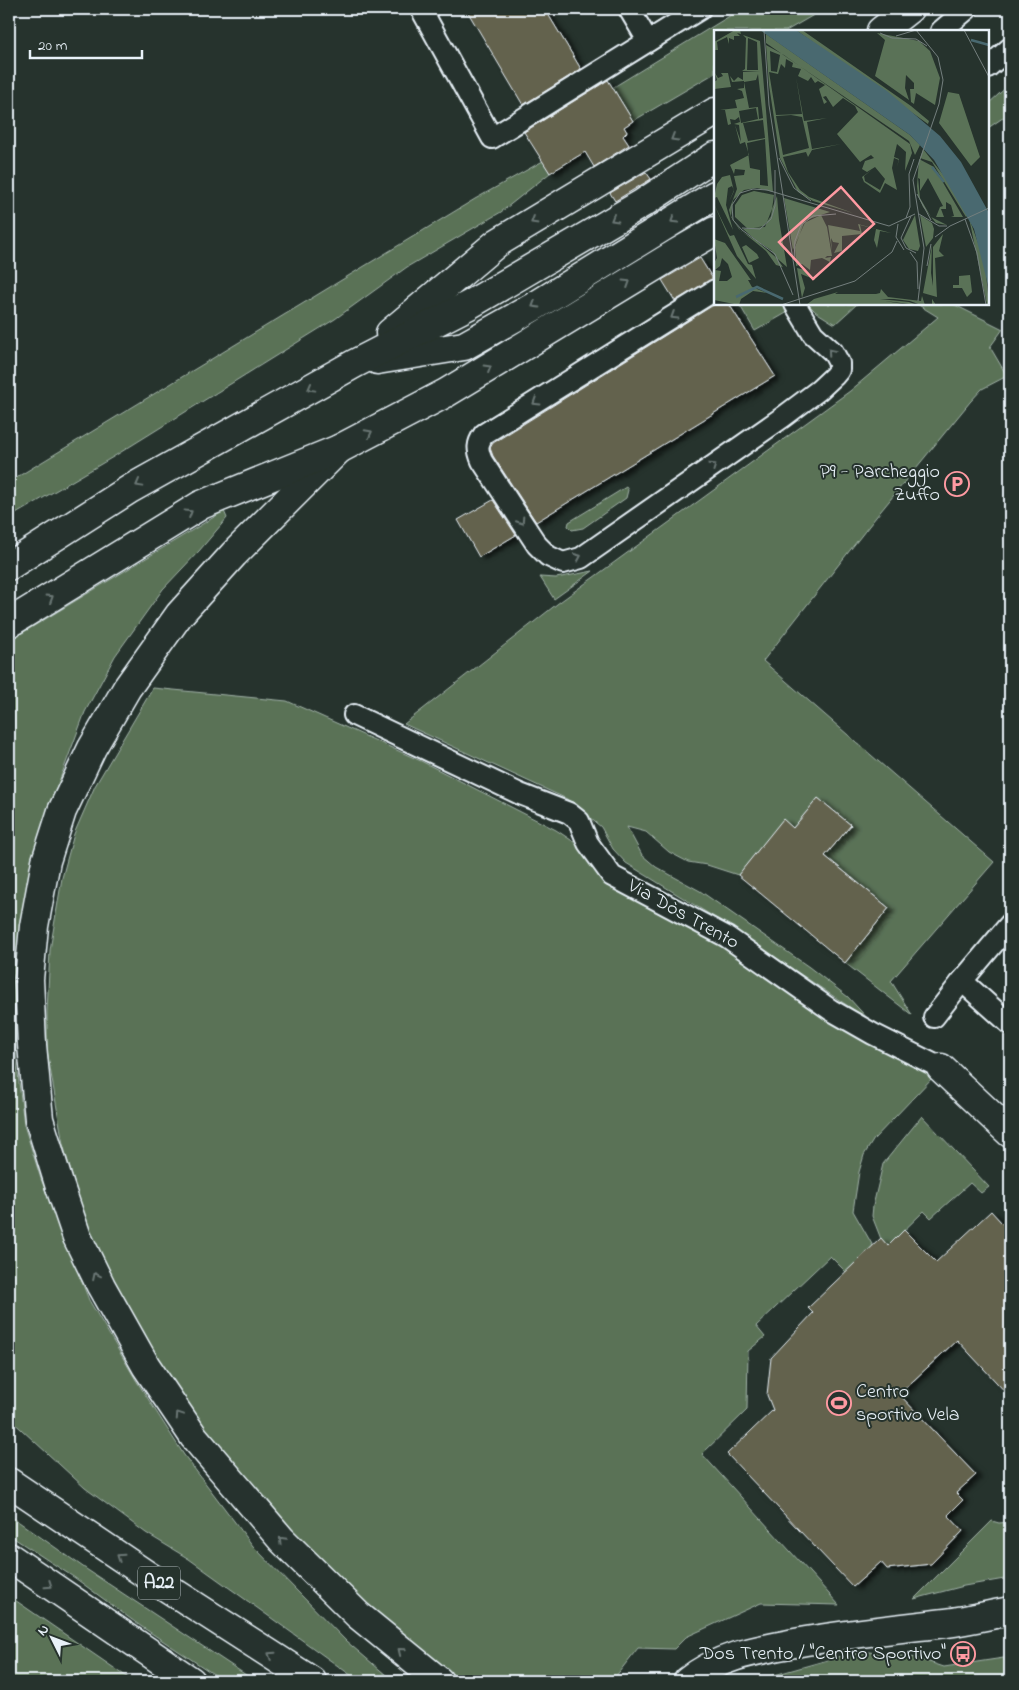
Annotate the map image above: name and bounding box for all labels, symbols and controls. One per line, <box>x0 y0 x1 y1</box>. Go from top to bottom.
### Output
scale bar <box>30 28 142 60</box>
inset map <box>714 30 989 305</box>
text: 20 m <box>38 35 68 57</box>
one-way arrow <box>670 131 679 141</box>
one-way arrow <box>611 213 620 223</box>
one-way arrow <box>670 214 679 224</box>
one-way arrow <box>531 215 540 225</box>
one-way arrow <box>621 280 630 289</box>
one-way arrow <box>532 299 541 309</box>
one-way arrow <box>670 309 679 319</box>
one-way arrow <box>827 348 836 357</box>
one-way arrow <box>482 364 491 374</box>
one-way arrow <box>307 381 316 391</box>
one-way arrow <box>532 395 541 405</box>
one-way arrow <box>364 429 373 439</box>
place label: P9 - Parcheggio Zuffo <box>819 458 940 510</box>
one-way arrow <box>707 463 716 472</box>
parking icon: P9 - Parcheggio Zuffo <box>944 471 970 497</box>
one-way arrow <box>135 478 144 488</box>
one-way arrow <box>183 509 192 519</box>
one-way arrow <box>515 516 524 525</box>
one-way arrow <box>573 554 582 564</box>
one-way arrow <box>45 594 54 604</box>
street label: Via Dòs Trento <box>621 872 744 958</box>
one-way arrow <box>92 1272 102 1281</box>
place label: Centro sportivo Vela <box>856 1378 960 1430</box>
sports icon: Centro sportivo Vela <box>826 1390 852 1416</box>
one-way arrow <box>176 1411 185 1421</box>
one-way arrow <box>279 1537 288 1546</box>
one-way arrow <box>116 1554 126 1563</box>
road number: A22 <box>138 1566 180 1600</box>
one-way arrow <box>43 1579 53 1588</box>
north arrow <box>28 1612 78 1662</box>
text: N <box>32 1620 54 1641</box>
place label: Dos Trento / "Centro Sportivo" <box>699 1640 946 1669</box>
bus stop icon: Dos Trento / "Centro Sportivo" <box>950 1641 976 1667</box>
one-way arrow <box>398 1648 407 1656</box>
one-way arrow <box>268 1652 277 1661</box>

